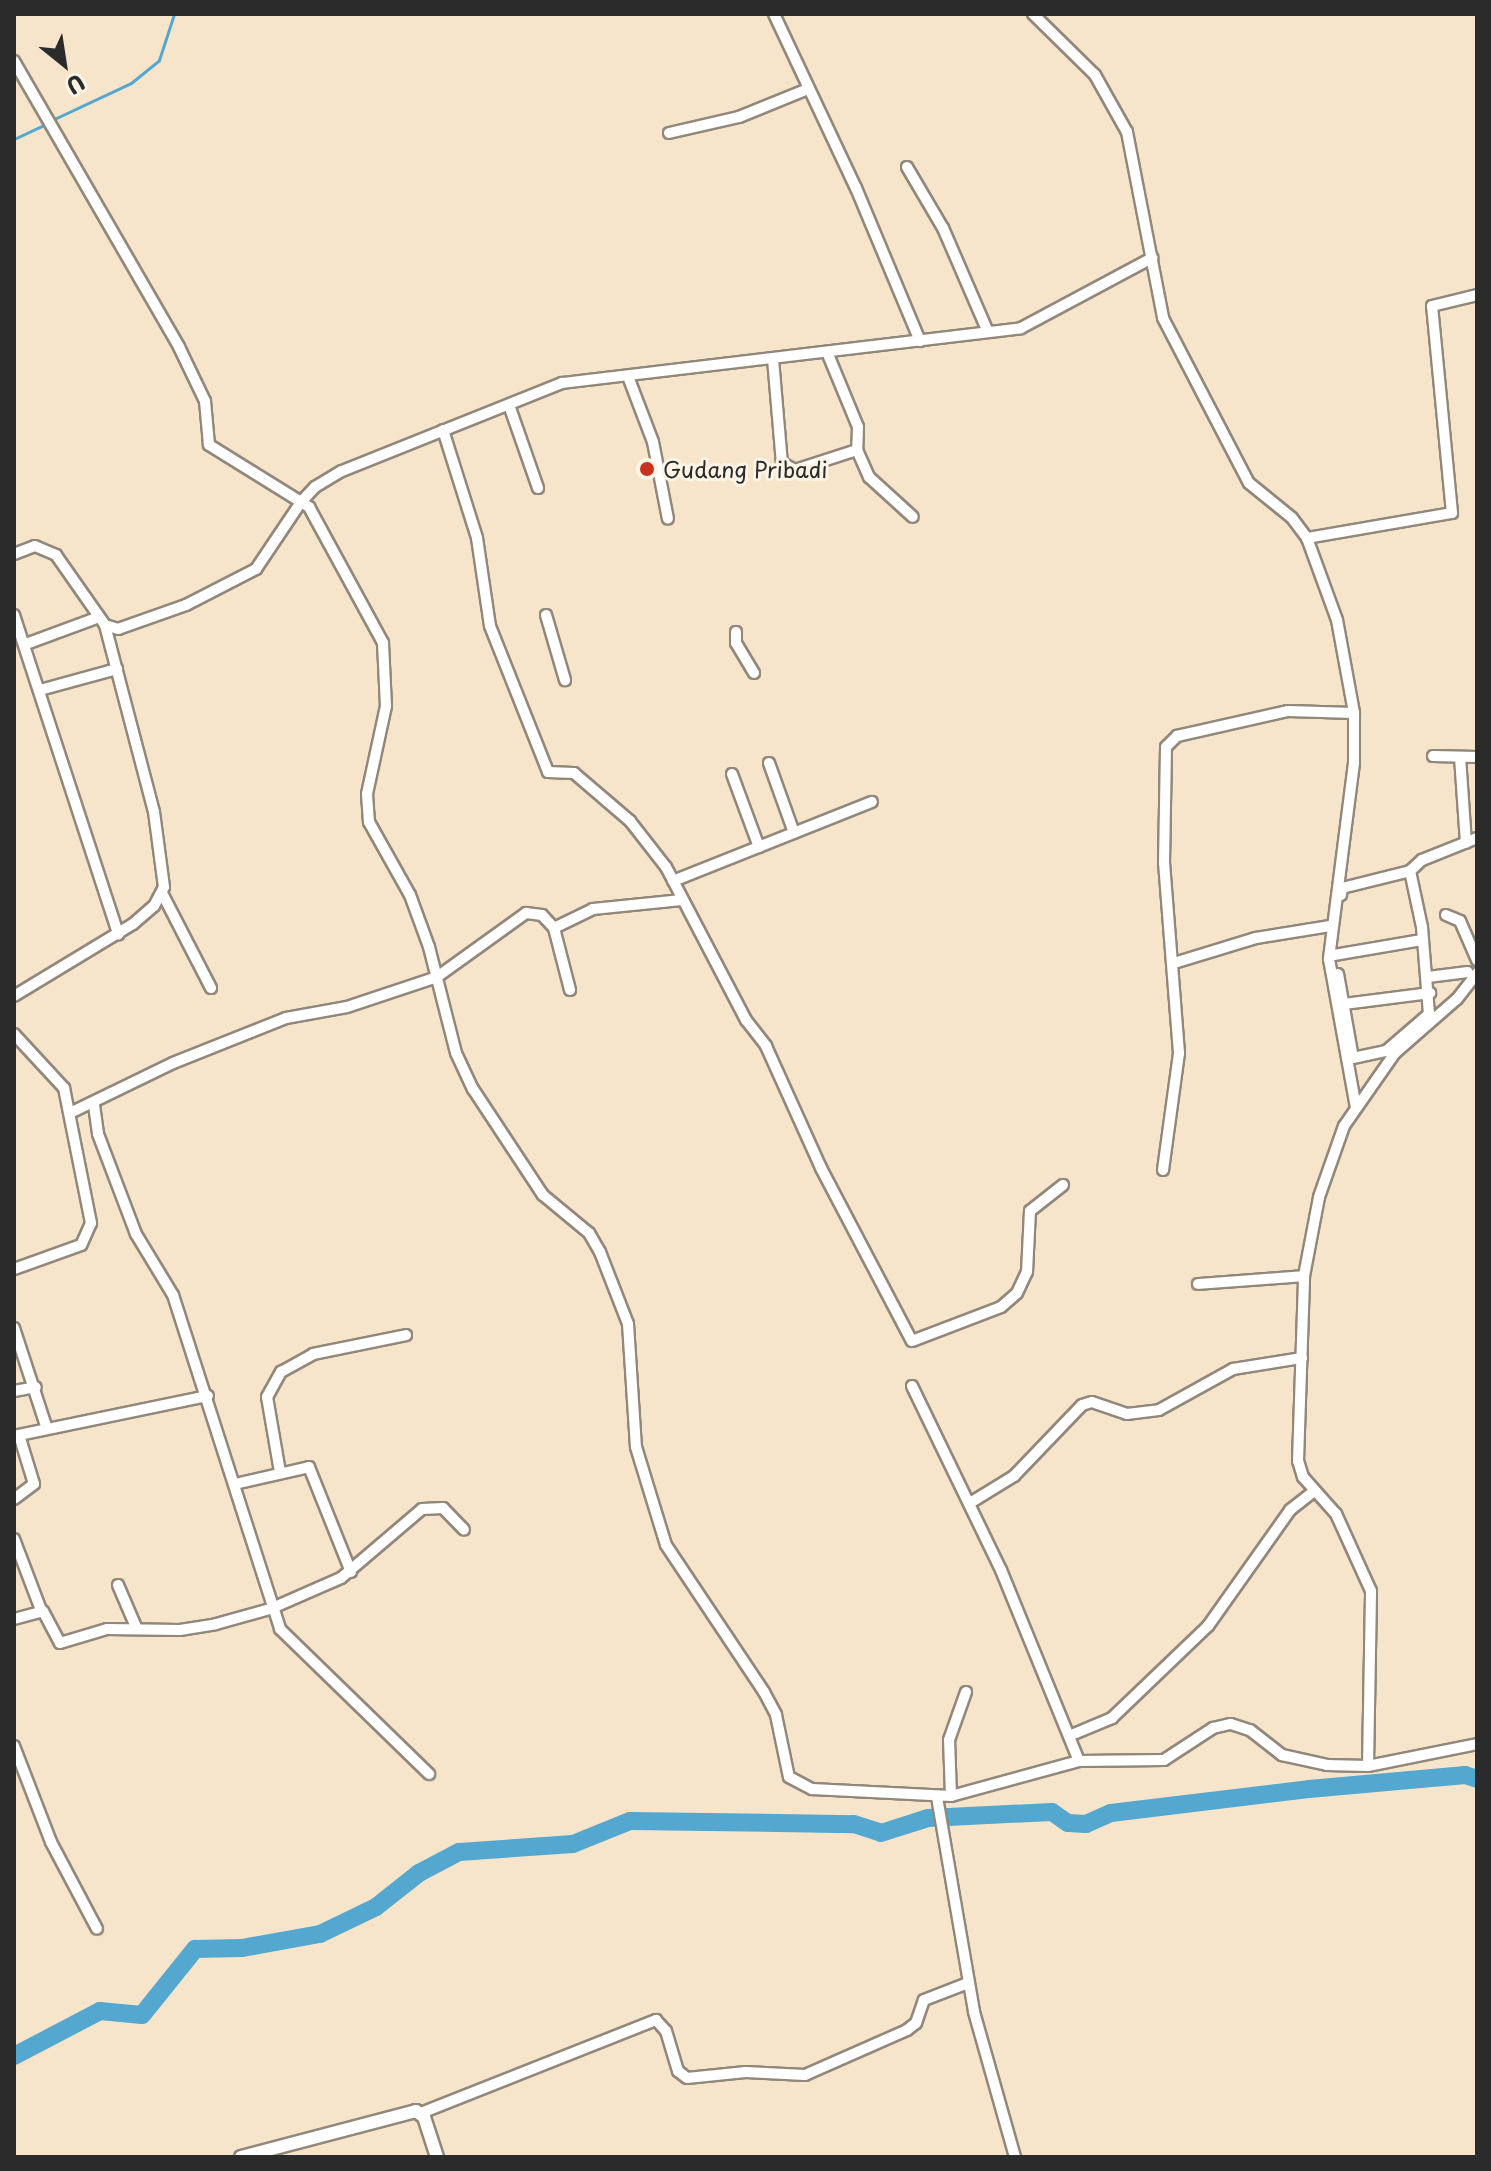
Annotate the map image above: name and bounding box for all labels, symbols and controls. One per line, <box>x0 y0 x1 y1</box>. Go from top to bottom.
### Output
north arrow <box>24 24 104 104</box>
text: U <box>61 67 92 104</box>
place label: Gudang Pribadi <box>663 456 828 482</box>
marker: Gudang Pribadi <box>638 460 656 478</box>

